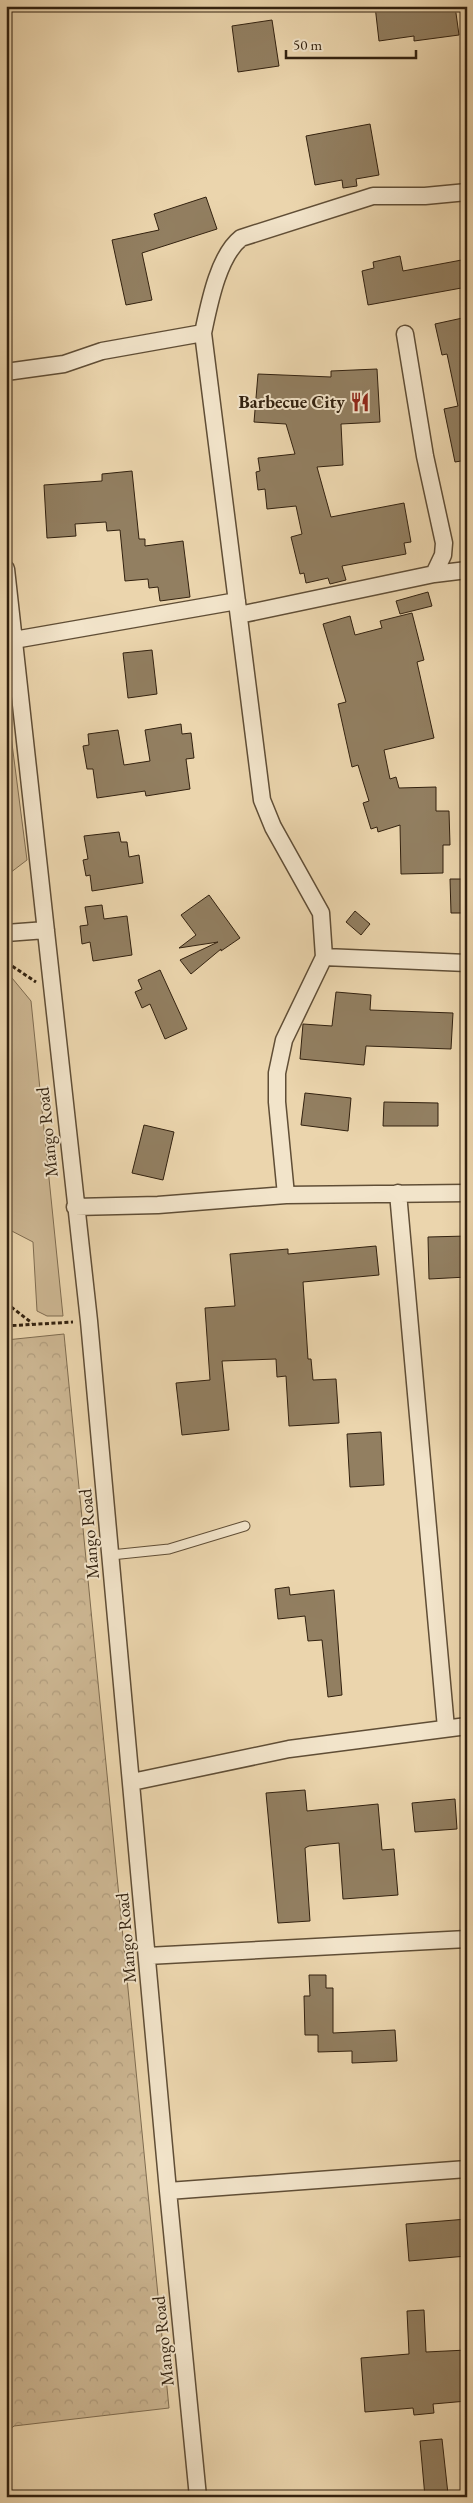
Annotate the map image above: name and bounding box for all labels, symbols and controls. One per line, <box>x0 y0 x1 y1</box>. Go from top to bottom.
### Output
scale bar <box>286 28 416 60</box>
text: 50 m <box>293 35 322 54</box>
place label: Barbecue City <box>239 390 345 413</box>
restaurant icon: Barbecue City <box>349 391 371 413</box>
street label: Mango Road <box>30 1085 63 1178</box>
street label: Mango Road <box>73 1487 104 1580</box>
street label: Mango Road <box>110 1891 141 1984</box>
street label: Mango Road <box>146 2294 179 2387</box>

